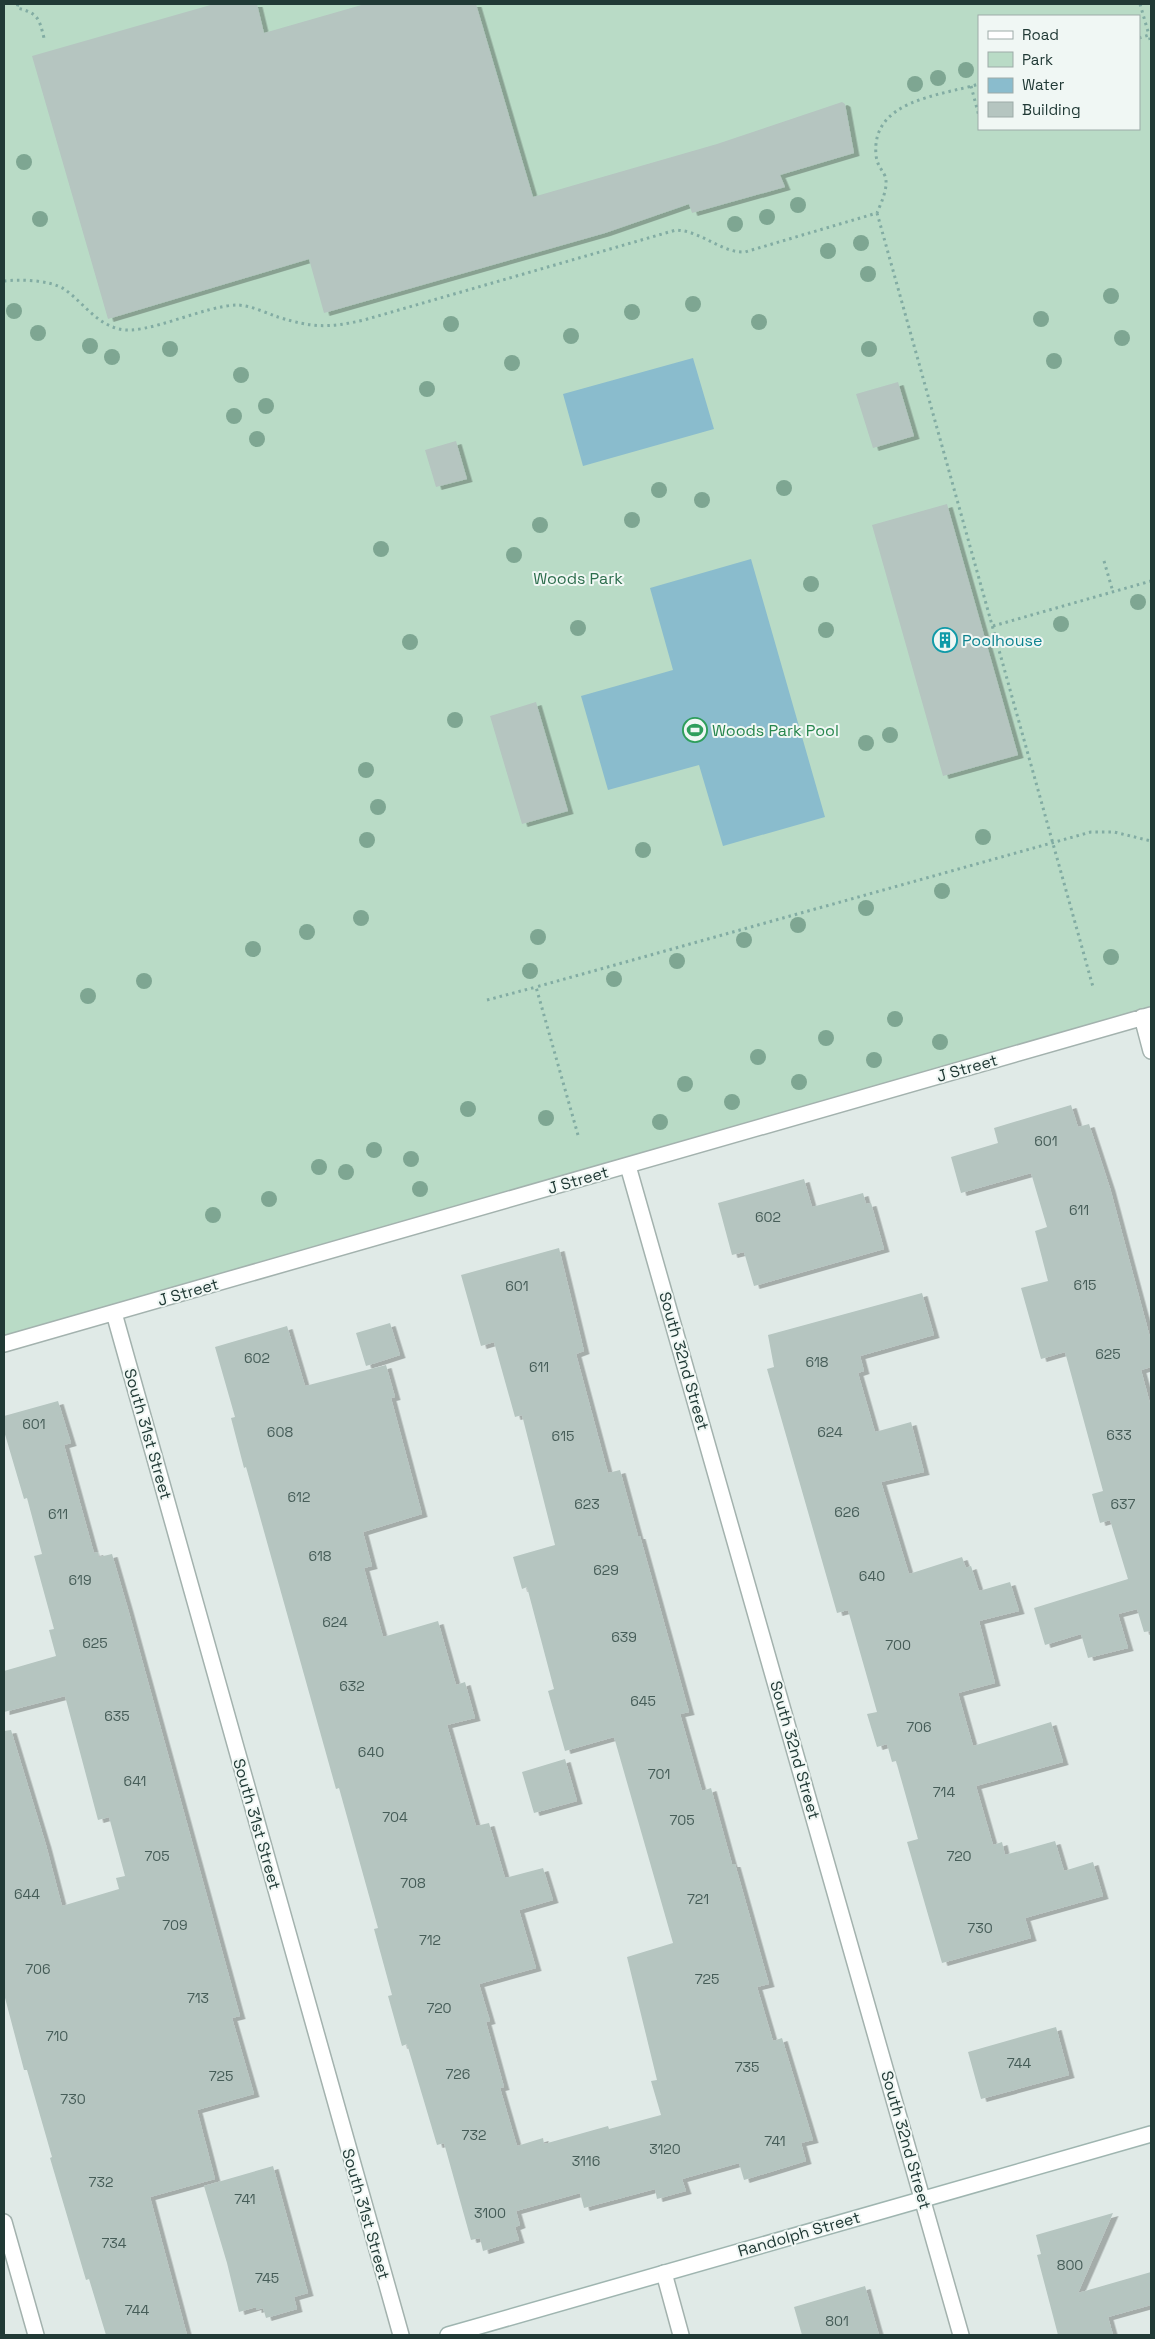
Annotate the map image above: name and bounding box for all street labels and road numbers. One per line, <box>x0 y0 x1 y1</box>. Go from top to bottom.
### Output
street label: J Street <box>934 1049 1000 1087</box>
street label: J Street <box>545 1161 611 1199</box>
street label: J Street <box>155 1273 221 1311</box>
street label: South 32nd Street <box>654 1289 714 1433</box>
street label: South 31st Street <box>119 1366 177 1502</box>
street label: South 32nd Street <box>765 1678 825 1822</box>
street label: South 31st Street <box>228 1756 286 1892</box>
street label: South 32nd Street <box>876 2068 936 2212</box>
street label: South 31st Street <box>337 2146 395 2282</box>
street label: Randolph Street <box>735 2206 863 2262</box>

